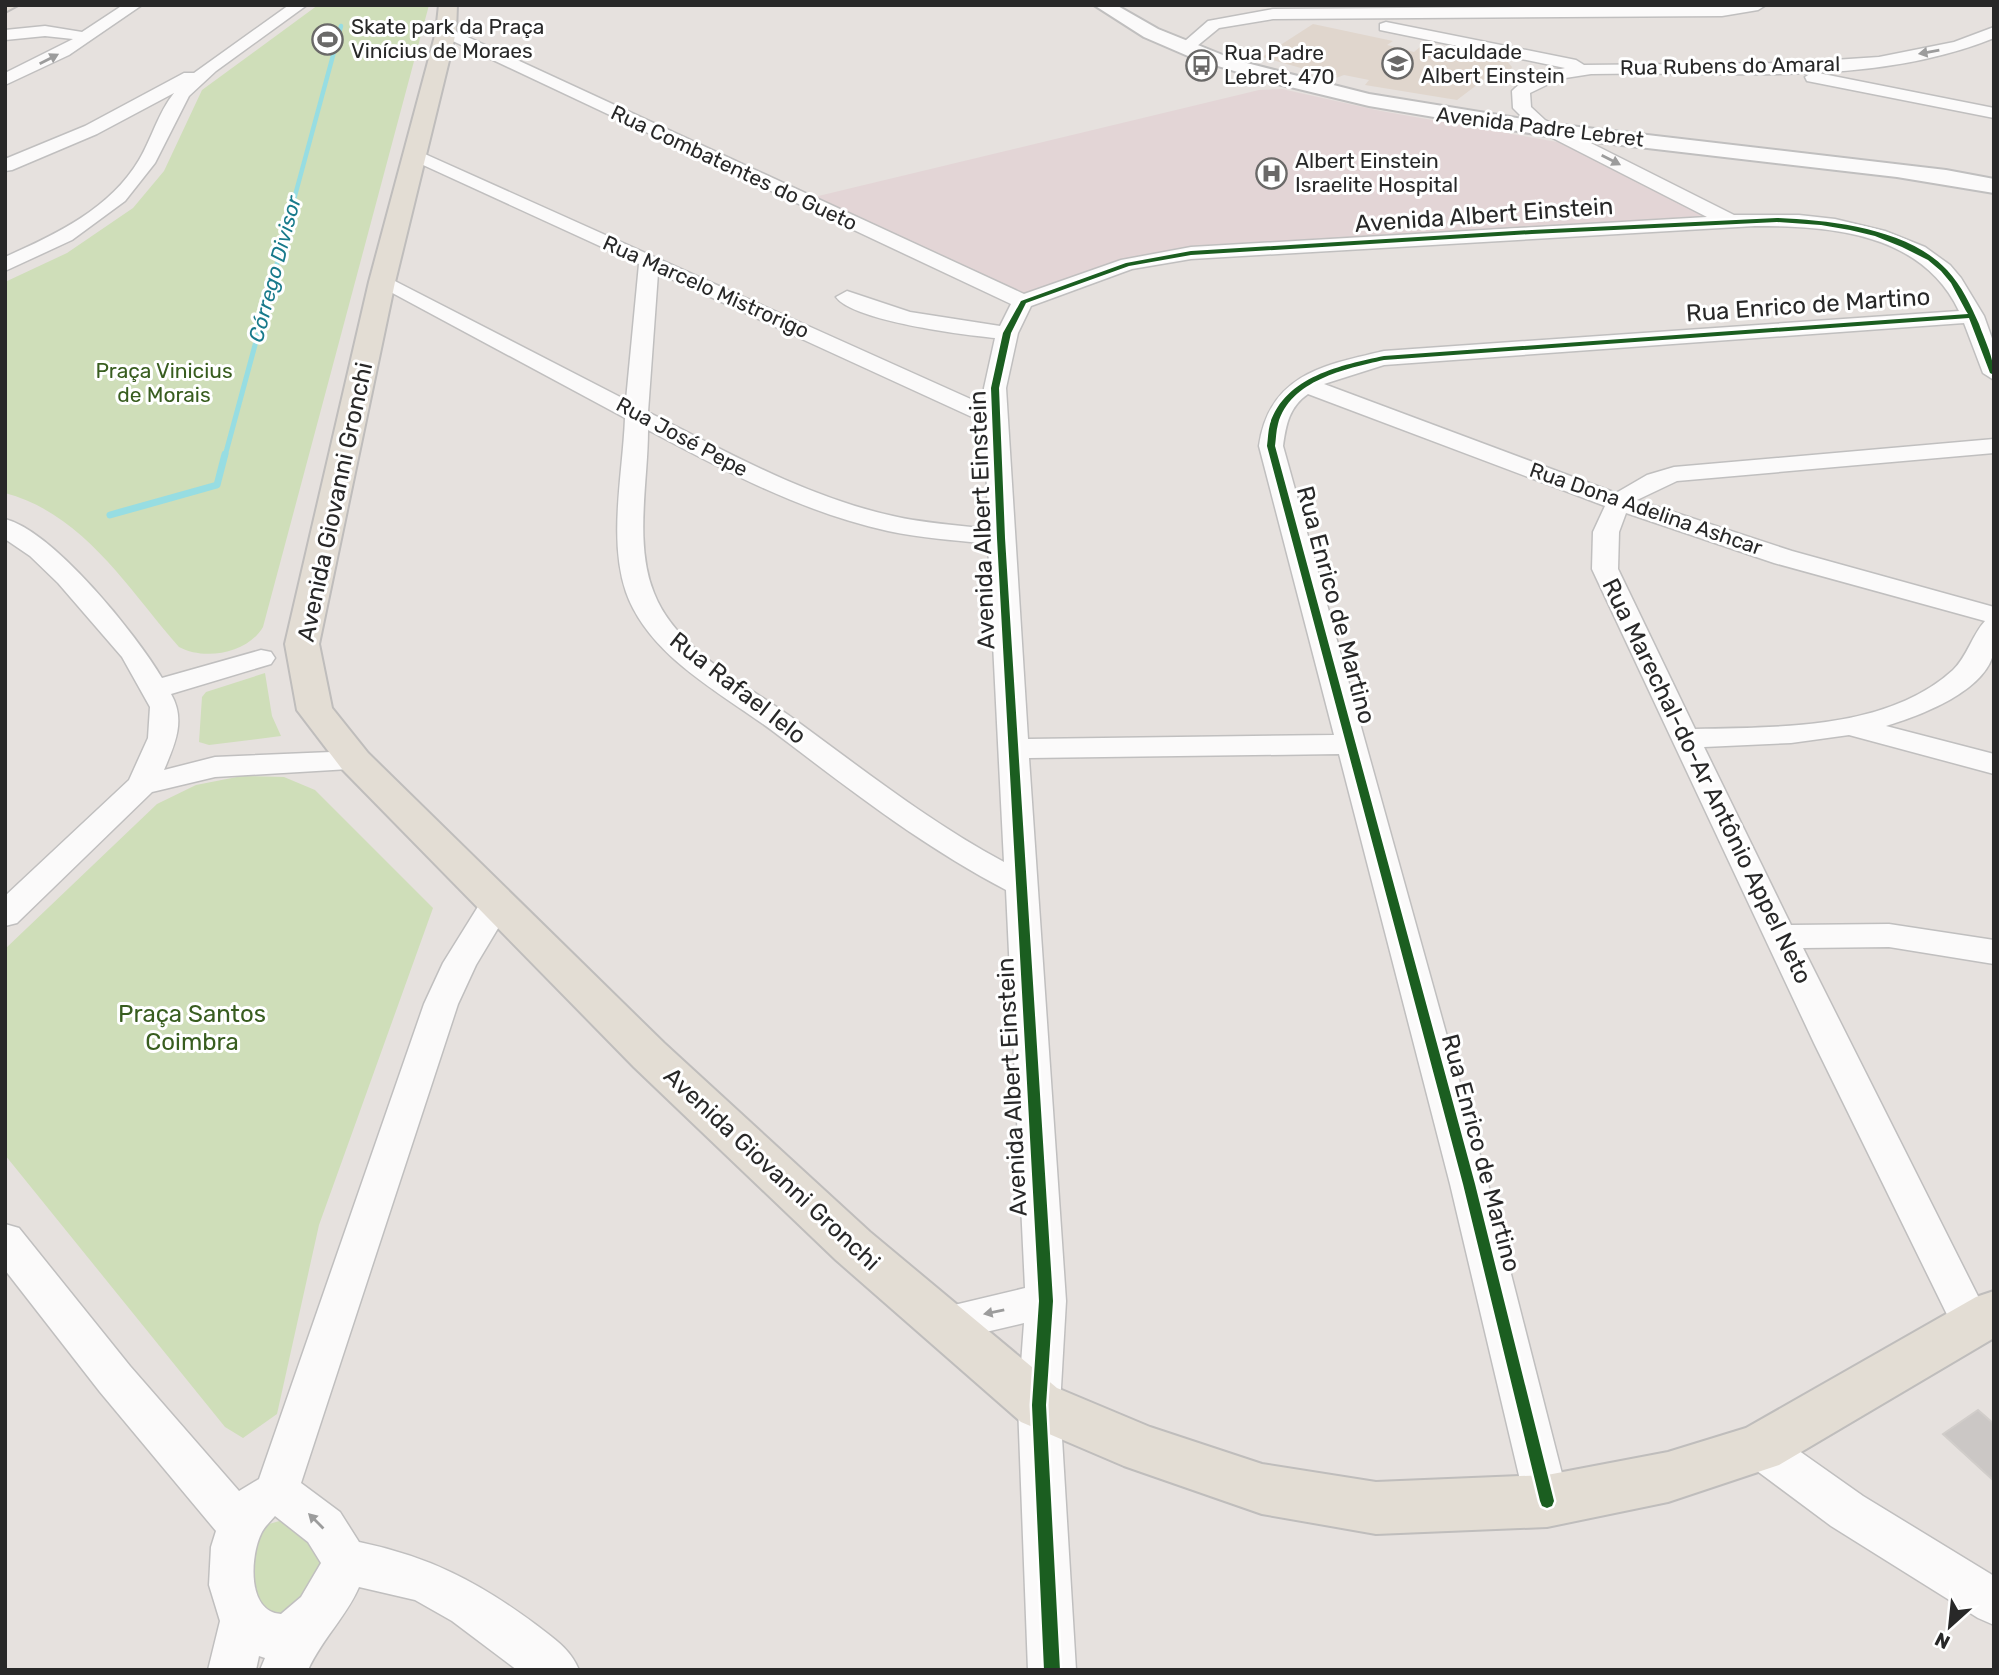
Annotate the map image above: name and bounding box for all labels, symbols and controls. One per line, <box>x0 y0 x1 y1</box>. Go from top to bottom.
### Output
place label: Skate park da Praça Vinícius de Moraes <box>351 14 544 63</box>
sports icon: Skate park da Praça Vinícius de Moraes <box>311 22 345 56</box>
place label: Faculdade Albert Einstein <box>1421 39 1565 88</box>
place label: Rua Padre Lebret, 470 <box>1224 40 1335 89</box>
school or university icon: Faculdade Albert Einstein <box>1381 47 1415 81</box>
one-way arrow <box>1918 47 1940 58</box>
bus stop icon: Rua Padre Lebret, 470 <box>1184 48 1218 82</box>
street label: Rua Rubens do Amaral <box>1620 51 1840 80</box>
one-way arrow <box>39 53 59 64</box>
street label: Rua Combatentes do Gueto <box>607 99 861 236</box>
street label: Avenida Padre Lebret <box>1435 101 1645 152</box>
place label: Albert Einstein Israelite Hospital <box>1295 148 1458 197</box>
one-way arrow <box>1601 155 1621 166</box>
hospital icon: Albert Einstein Israelite Hospital <box>1255 156 1289 190</box>
water label: Córrego Divisor <box>243 192 306 345</box>
street label: Avenida Albert Einstein <box>1354 192 1614 238</box>
street label: Rua Marcelo Mistrorigo <box>599 230 813 343</box>
street label: Rua Enrico de Martino <box>1685 282 1931 328</box>
park label: Praça Vinicius de Morais <box>95 358 233 407</box>
street label: Avenida Giovanni Gronchi <box>292 360 378 644</box>
street label: Avenida Albert Einstein <box>963 390 1001 650</box>
street label: Rua José Pepe <box>612 391 752 482</box>
street label: Rua Dona Adelina Ashcar <box>1526 457 1766 560</box>
street label: Rua Enrico de Martino <box>1291 483 1381 727</box>
street label: Rua Marechal-do-Ar Antônio Appel Neto <box>1596 574 1818 988</box>
street label: Rua Rafael Ielo <box>664 626 812 750</box>
street label: Avenida Albert Einstein <box>991 957 1033 1217</box>
park label: Praça Santos Coimbra <box>118 1000 266 1056</box>
street label: Rua Enrico de Martino <box>1436 1031 1526 1275</box>
street label: Avenida Giovanni Gronchi <box>658 1062 886 1276</box>
one-way arrow <box>983 1307 1005 1318</box>
one-way arrow <box>308 1512 325 1529</box>
north arrow <box>1915 1591 1985 1661</box>
text: N <box>1931 1627 1954 1654</box>

